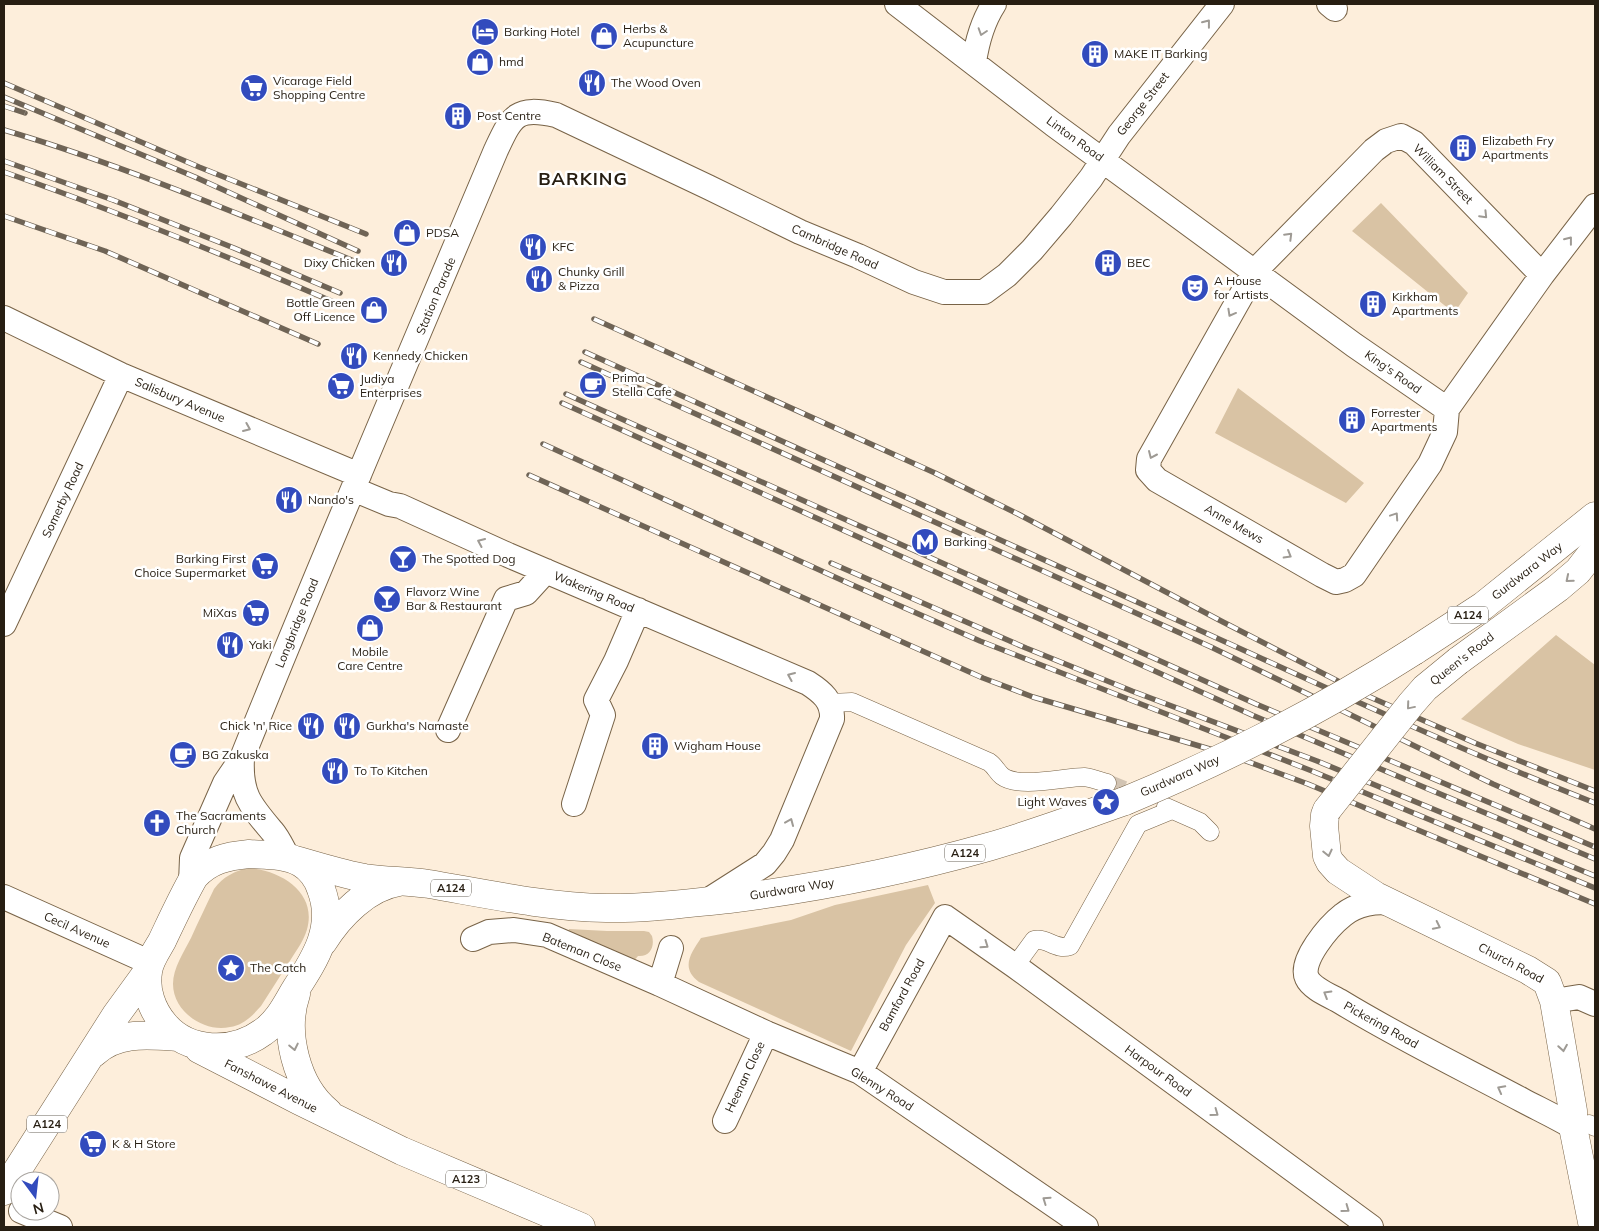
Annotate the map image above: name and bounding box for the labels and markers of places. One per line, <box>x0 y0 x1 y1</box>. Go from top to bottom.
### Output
hotel icon: Barking Hotel <box>470 17 500 47</box>
shop icon: Herbs & Acupuncture <box>589 21 619 51</box>
place label: Herbs & Acupuncture <box>623 21 694 50</box>
place label: Barking Hotel <box>504 24 580 39</box>
building icon: MAKE IT Barking <box>1080 39 1110 69</box>
place label: MAKE IT Barking <box>1114 46 1207 61</box>
shop icon: hmd <box>465 47 495 77</box>
place label: hmd <box>499 54 524 69</box>
restaurant icon: The Wood Oven <box>577 68 607 98</box>
supermarket icon: Vicarage Field Shopping Centre <box>239 73 269 103</box>
place label: Vicarage Field Shopping Centre <box>273 73 365 102</box>
place label: The Wood Oven <box>611 75 701 90</box>
building icon: Post Centre <box>443 101 473 131</box>
place label: Post Centre <box>477 108 541 123</box>
building icon: Elizabeth Fry Apartments <box>1448 133 1478 163</box>
place label: Elizabeth Fry Apartments <box>1482 133 1555 162</box>
shop icon: PDSA <box>392 218 422 248</box>
place label: PDSA <box>426 225 459 240</box>
restaurant icon: KFC <box>518 232 548 262</box>
place label: KFC <box>552 239 574 254</box>
restaurant icon: Dixy Chicken <box>379 248 409 278</box>
building icon: BEC <box>1093 248 1123 278</box>
place label: Dixy Chicken <box>304 255 375 270</box>
place label: BEC <box>1127 255 1150 270</box>
restaurant icon: Chunky Grill & Pizza <box>524 264 554 294</box>
place label: Chunky Grill & Pizza <box>558 264 624 293</box>
theatre icon: A House for Artists <box>1180 273 1210 303</box>
place label: A House for Artists <box>1214 273 1269 302</box>
building icon: Kirkham Apartments <box>1358 289 1388 319</box>
place label: Kirkham Apartments <box>1392 289 1458 318</box>
place label: Bottle Green Off Licence <box>286 295 355 324</box>
shop icon: Bottle Green Off Licence <box>359 295 389 325</box>
restaurant icon: Kennedy Chicken <box>339 341 369 371</box>
place label: Kennedy Chicken <box>373 348 468 363</box>
cafe icon: Prima Stella Cafe <box>578 370 608 400</box>
place label: Prima Stella Cafe <box>612 370 672 399</box>
supermarket icon: Judiya Enterprises <box>326 371 356 401</box>
place label: Judiya Enterprises <box>360 371 422 400</box>
building icon: Forrester Apartments <box>1337 405 1367 435</box>
place label: Forrester Apartments <box>1371 405 1437 434</box>
restaurant icon: Nando's <box>274 485 304 515</box>
place label: Nando's <box>308 492 354 507</box>
metro station icon: Barking <box>910 527 940 557</box>
place label: Barking <box>944 534 987 549</box>
bar icon: The Spotted Dog <box>388 544 418 574</box>
place label: Barking First Choice Supermarket <box>134 551 246 580</box>
supermarket icon: Barking First Choice Supermarket <box>250 551 280 581</box>
place label: The Spotted Dog <box>422 551 516 566</box>
bar icon: Flavorz Wine Bar & Restaurant <box>372 584 402 614</box>
place label: Flavorz Wine Bar & Restaurant <box>406 584 502 613</box>
supermarket icon: MiXas <box>241 598 271 628</box>
place label: MiXas <box>203 605 237 620</box>
shop icon: Mobile Care Centre <box>355 613 385 643</box>
restaurant icon: Yaki <box>215 630 245 660</box>
place label: Yaki <box>248 637 272 652</box>
place label: Mobile Care Centre <box>337 644 403 673</box>
restaurant icon: Chick 'n' Rice <box>296 711 326 741</box>
restaurant icon: Gurkha's Namaste <box>332 711 362 741</box>
place label: Chick 'n' Rice <box>220 718 292 733</box>
place label: Gurkha's Namaste <box>366 718 469 733</box>
building icon: Wigham House <box>640 731 670 761</box>
place label: Wigham House <box>674 738 761 753</box>
cafe icon: BG Zakuska <box>168 740 198 770</box>
place label: BG Zakuska <box>202 747 269 762</box>
restaurant icon: To To Kitchen <box>320 756 350 786</box>
place label: To To Kitchen <box>354 763 428 778</box>
place icon: Light Waves <box>1091 787 1121 817</box>
place label: Light Waves <box>1017 794 1087 809</box>
church icon: The Sacraments Church <box>142 808 172 838</box>
place label: The Sacraments Church <box>176 808 266 837</box>
place icon: The Catch <box>216 953 246 983</box>
place label: The Catch <box>250 960 306 975</box>
supermarket icon: K & H Store <box>78 1129 108 1159</box>
place label: K & H Store <box>112 1136 176 1151</box>

